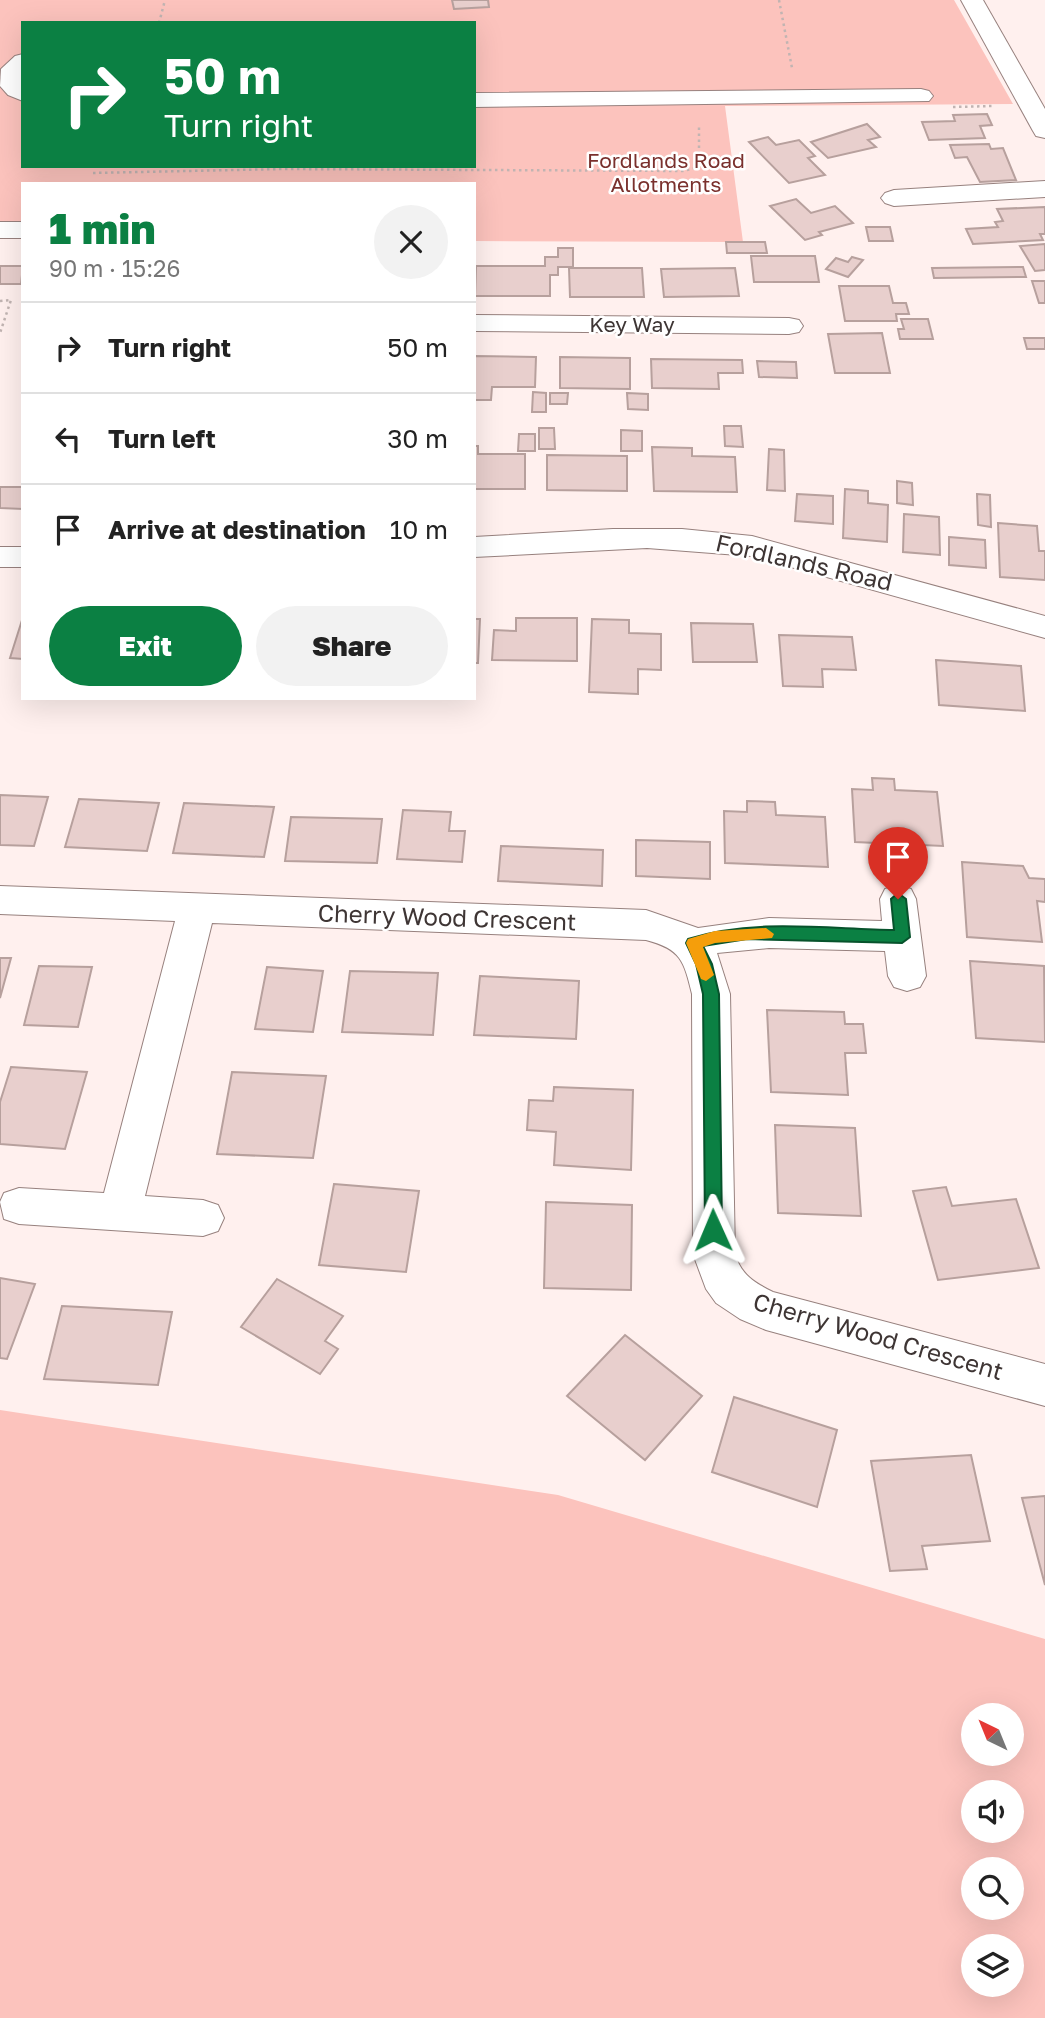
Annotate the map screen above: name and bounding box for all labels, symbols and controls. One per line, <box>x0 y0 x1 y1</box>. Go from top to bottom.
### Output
text: 50 m <box>164 46 281 105</box>
icon: right <box>49 49 140 140</box>
text: Turn right <box>164 106 313 144</box>
park label: Fordlands Road Allotments <box>587 147 745 197</box>
text: 1 min <box>49 203 156 253</box>
button: close <box>374 205 448 279</box>
text: 90 m · 15:26 <box>49 254 180 282</box>
street label: Key Way <box>589 311 675 337</box>
icon: right <box>49 329 87 367</box>
text: Turn right <box>108 332 231 363</box>
text: 50 m <box>387 332 448 363</box>
icon: left <box>49 420 87 458</box>
text: Turn left <box>108 423 216 454</box>
text: 30 m <box>387 423 448 454</box>
icon: arrive <box>49 511 87 549</box>
text: Arrive at destination <box>108 514 366 545</box>
text: 10 m <box>390 514 448 545</box>
street label: Fordlands Road <box>713 527 896 596</box>
button: Exit <box>49 606 242 686</box>
button: Share <box>256 606 448 686</box>
pin <box>868 827 928 899</box>
icon: arrive <box>879 838 917 876</box>
street label: Cherry Wood Crescent <box>317 897 577 936</box>
position arrow <box>676 1193 750 1267</box>
street label: Cherry Wood Crescent <box>750 1286 1007 1385</box>
north arrow <box>961 1703 1024 1766</box>
map controls <box>961 1703 1024 1997</box>
button: sound <box>961 1780 1024 1843</box>
button: search <box>961 1857 1024 1920</box>
button: layers <box>961 1934 1024 1997</box>

